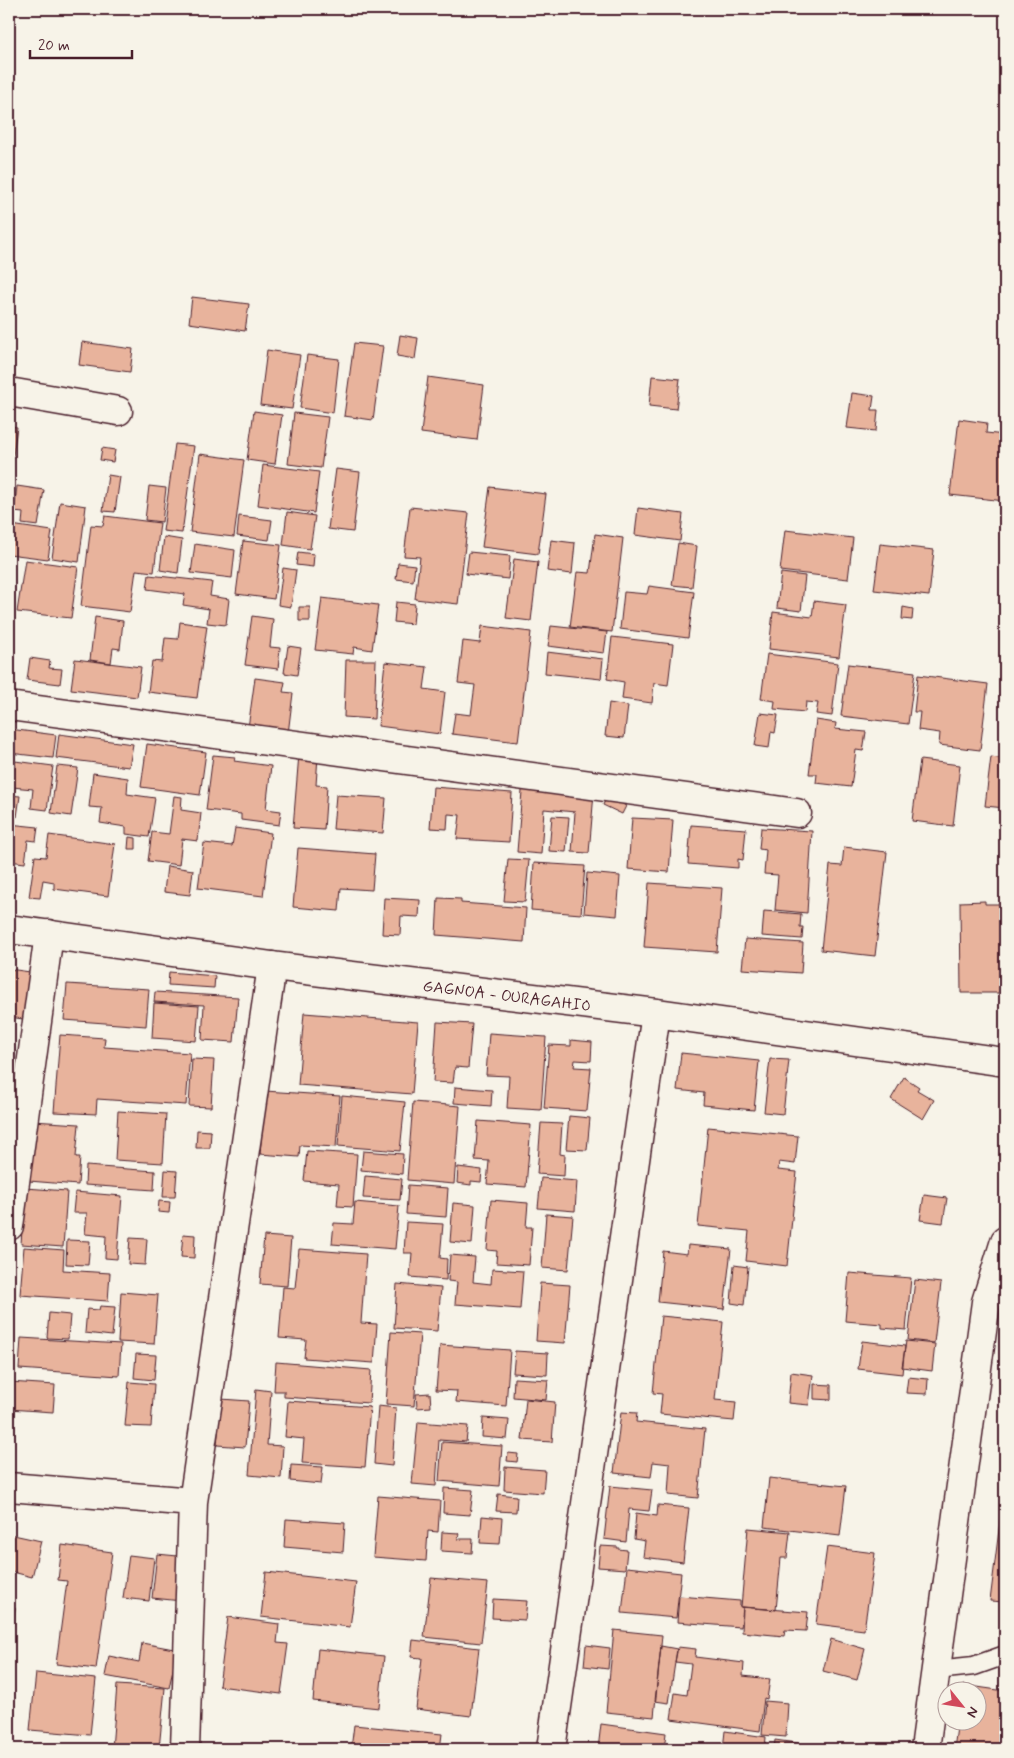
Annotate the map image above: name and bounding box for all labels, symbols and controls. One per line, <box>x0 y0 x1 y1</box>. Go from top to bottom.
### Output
scale bar <box>30 28 132 60</box>
text: 20 m <box>38 36 70 56</box>
street label: GAGNOA - OURAGAHIO <box>422 976 592 1017</box>
north arrow <box>936 1680 986 1730</box>
text: N <box>962 1703 983 1721</box>

